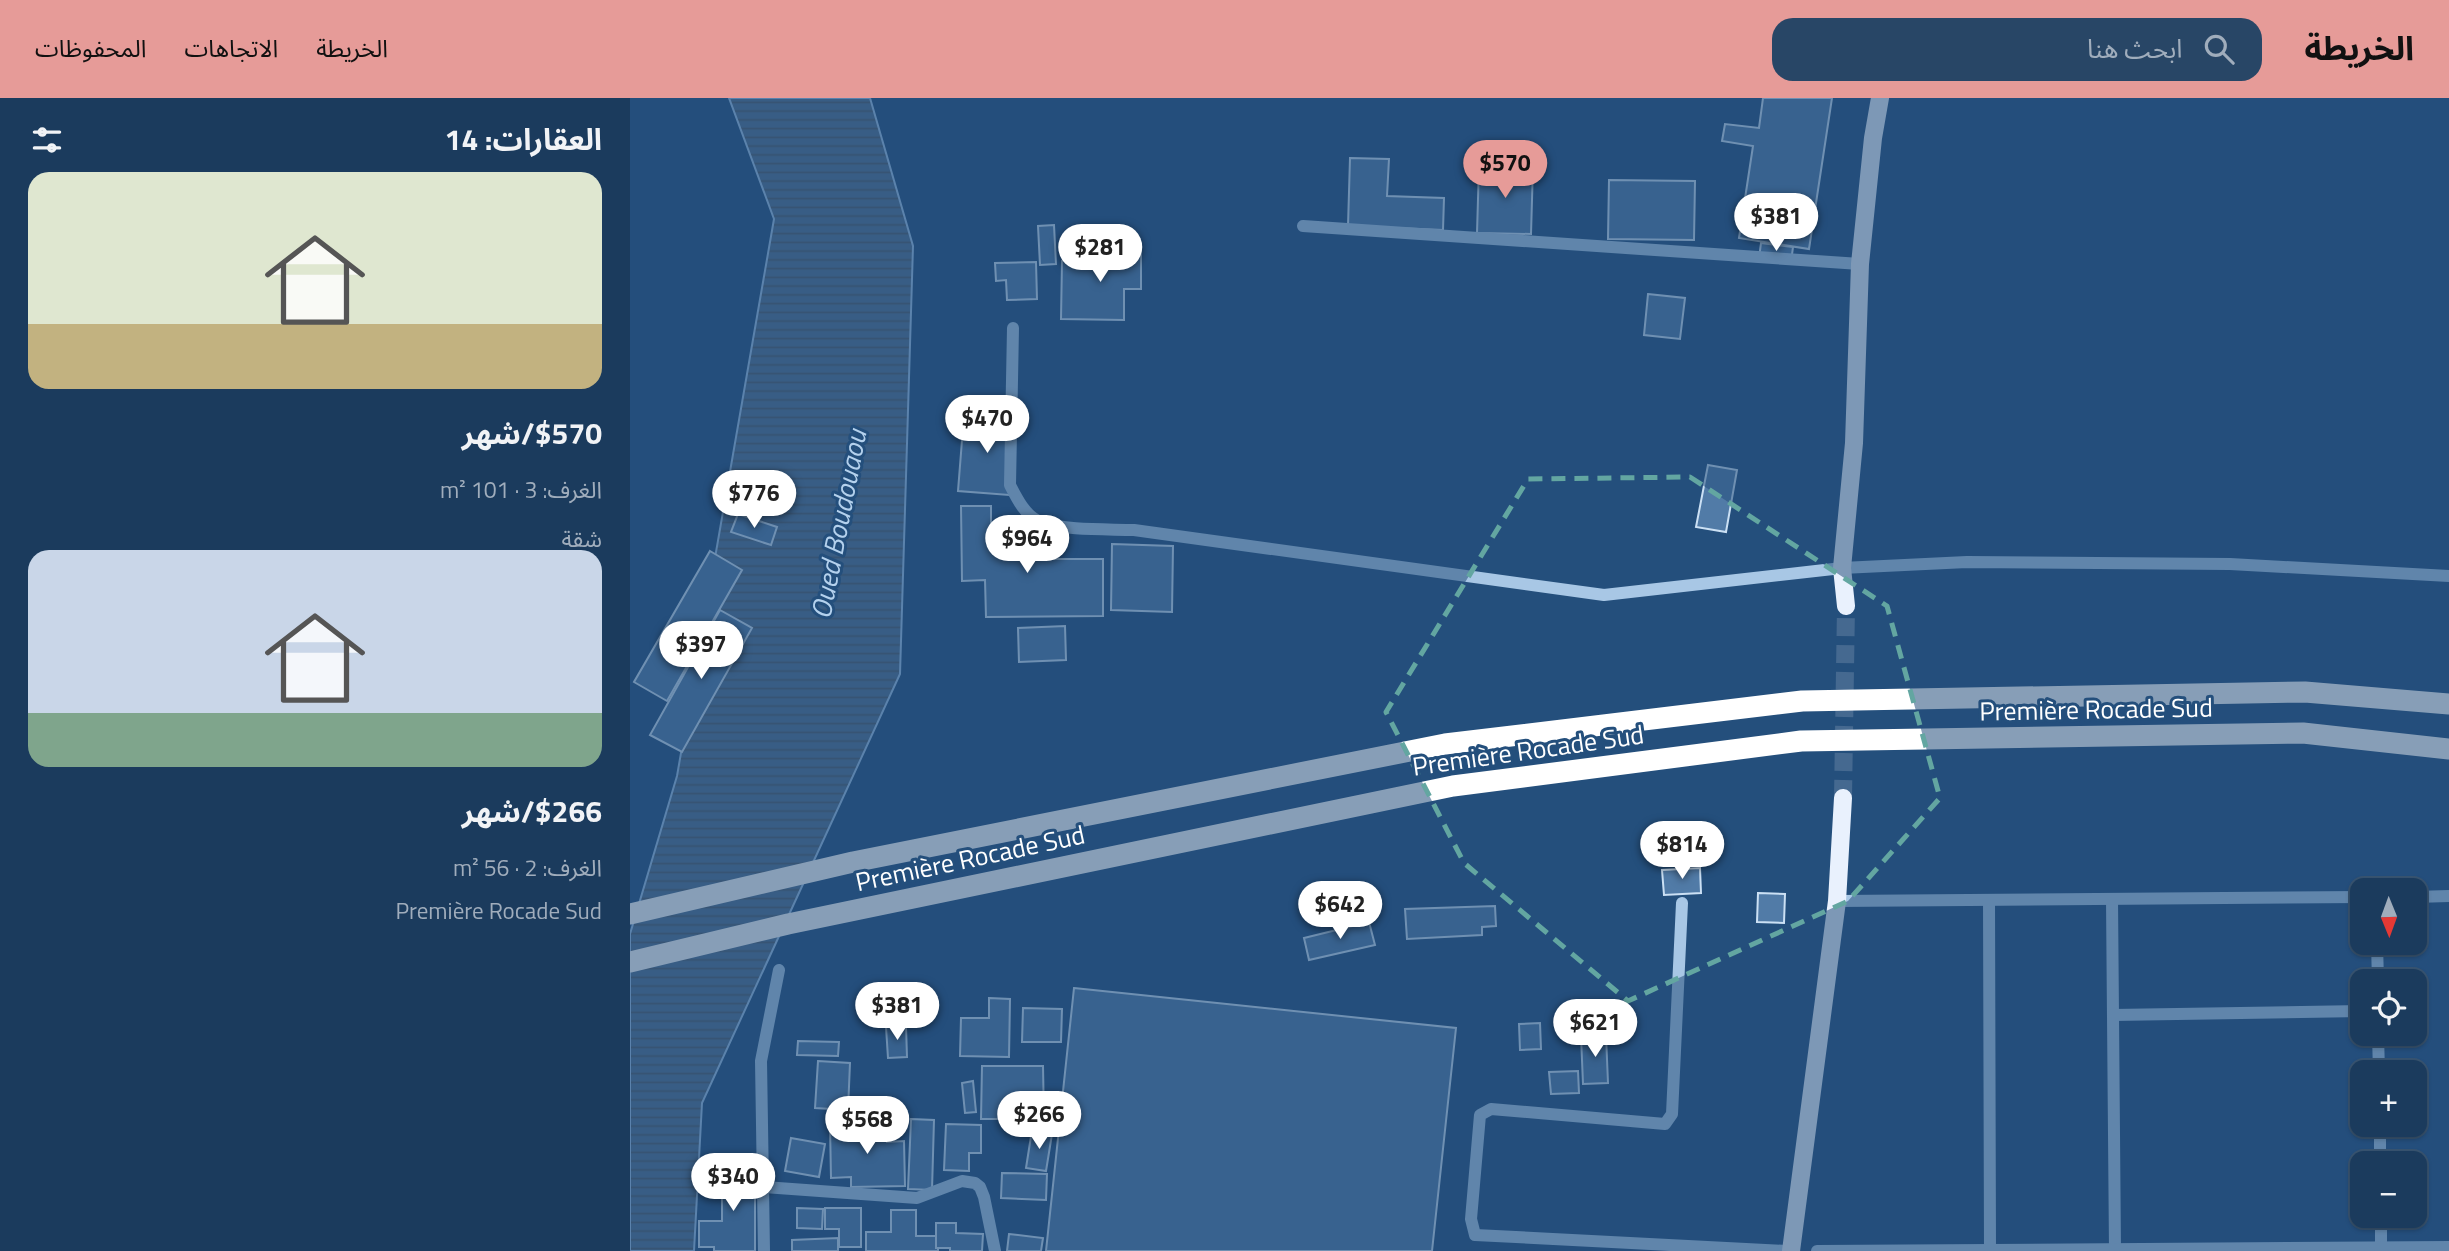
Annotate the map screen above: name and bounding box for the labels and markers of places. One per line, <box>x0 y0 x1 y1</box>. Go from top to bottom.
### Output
pin: $570 <box>1464 140 1546 200</box>
pin: $381 <box>1735 194 1817 253</box>
pin: $281 <box>1059 225 1141 284</box>
pin: $470 <box>946 396 1028 455</box>
pin: $776 <box>713 470 795 530</box>
pin: $964 <box>986 516 1068 575</box>
pin: $397 <box>660 622 742 681</box>
pin: $814 <box>1641 822 1723 881</box>
pin: $642 <box>1299 882 1381 941</box>
pin: $381 <box>856 982 938 1042</box>
pin: $621 <box>1554 1000 1636 1059</box>
pin: $266 <box>998 1091 1080 1151</box>
pin: $568 <box>826 1096 908 1156</box>
pin: $340 <box>692 1154 774 1213</box>

